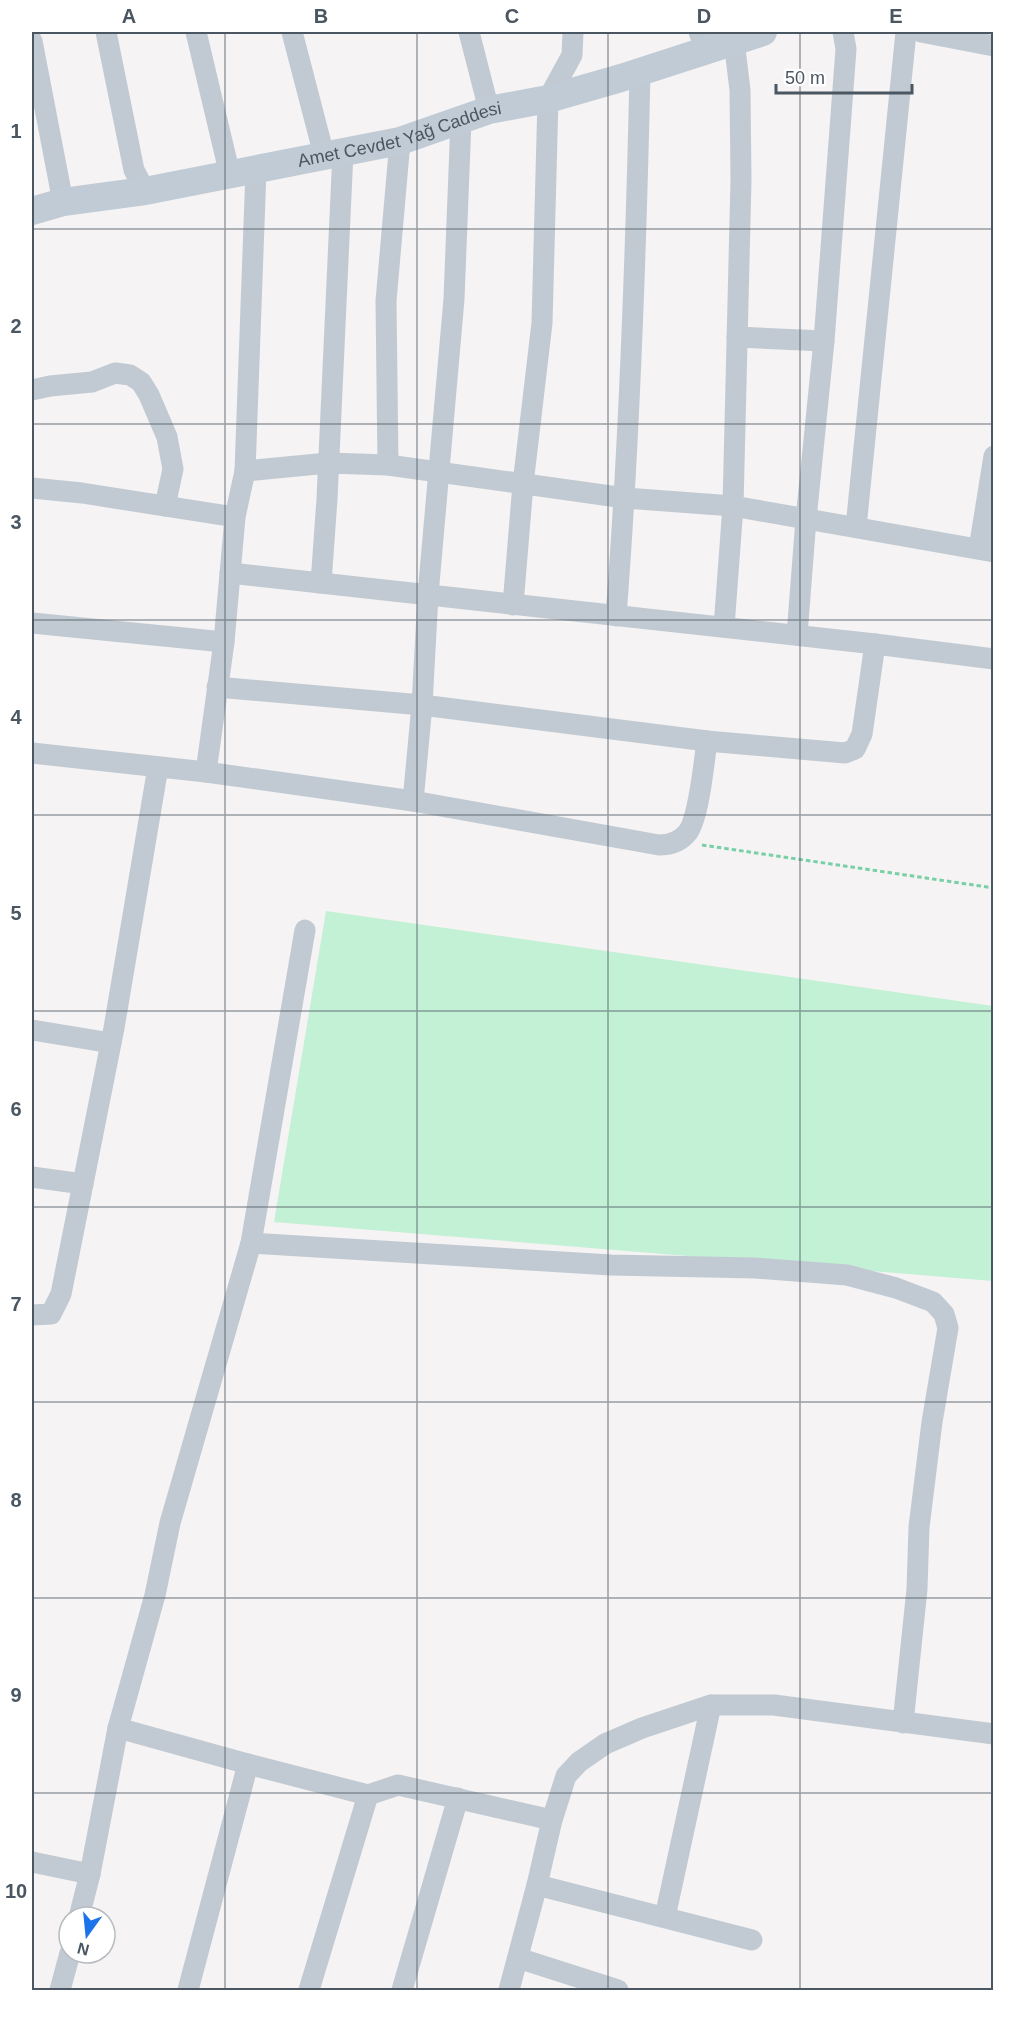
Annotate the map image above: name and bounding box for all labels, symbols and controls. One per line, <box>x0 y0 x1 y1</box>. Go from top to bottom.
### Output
text: A <box>122 5 136 27</box>
text: B <box>314 5 328 27</box>
text: C <box>505 5 519 27</box>
text: D <box>697 5 711 27</box>
text: E <box>889 5 903 27</box>
scale bar <box>776 57 912 95</box>
text: 50 m <box>785 68 825 88</box>
street label: Amet Cevdet Yağ Caddesi <box>296 98 503 171</box>
text: 1 <box>10 120 22 142</box>
text: 2 <box>10 315 22 337</box>
text: 3 <box>10 511 22 533</box>
text: 4 <box>10 706 22 728</box>
text: 5 <box>10 902 22 924</box>
text: 6 <box>10 1098 22 1120</box>
text: 7 <box>10 1293 22 1315</box>
text: 8 <box>10 1489 22 1511</box>
text: 9 <box>10 1684 22 1706</box>
text: 10 <box>5 1880 27 1902</box>
north arrow <box>57 1905 117 1965</box>
text: N <box>75 1939 91 1959</box>

